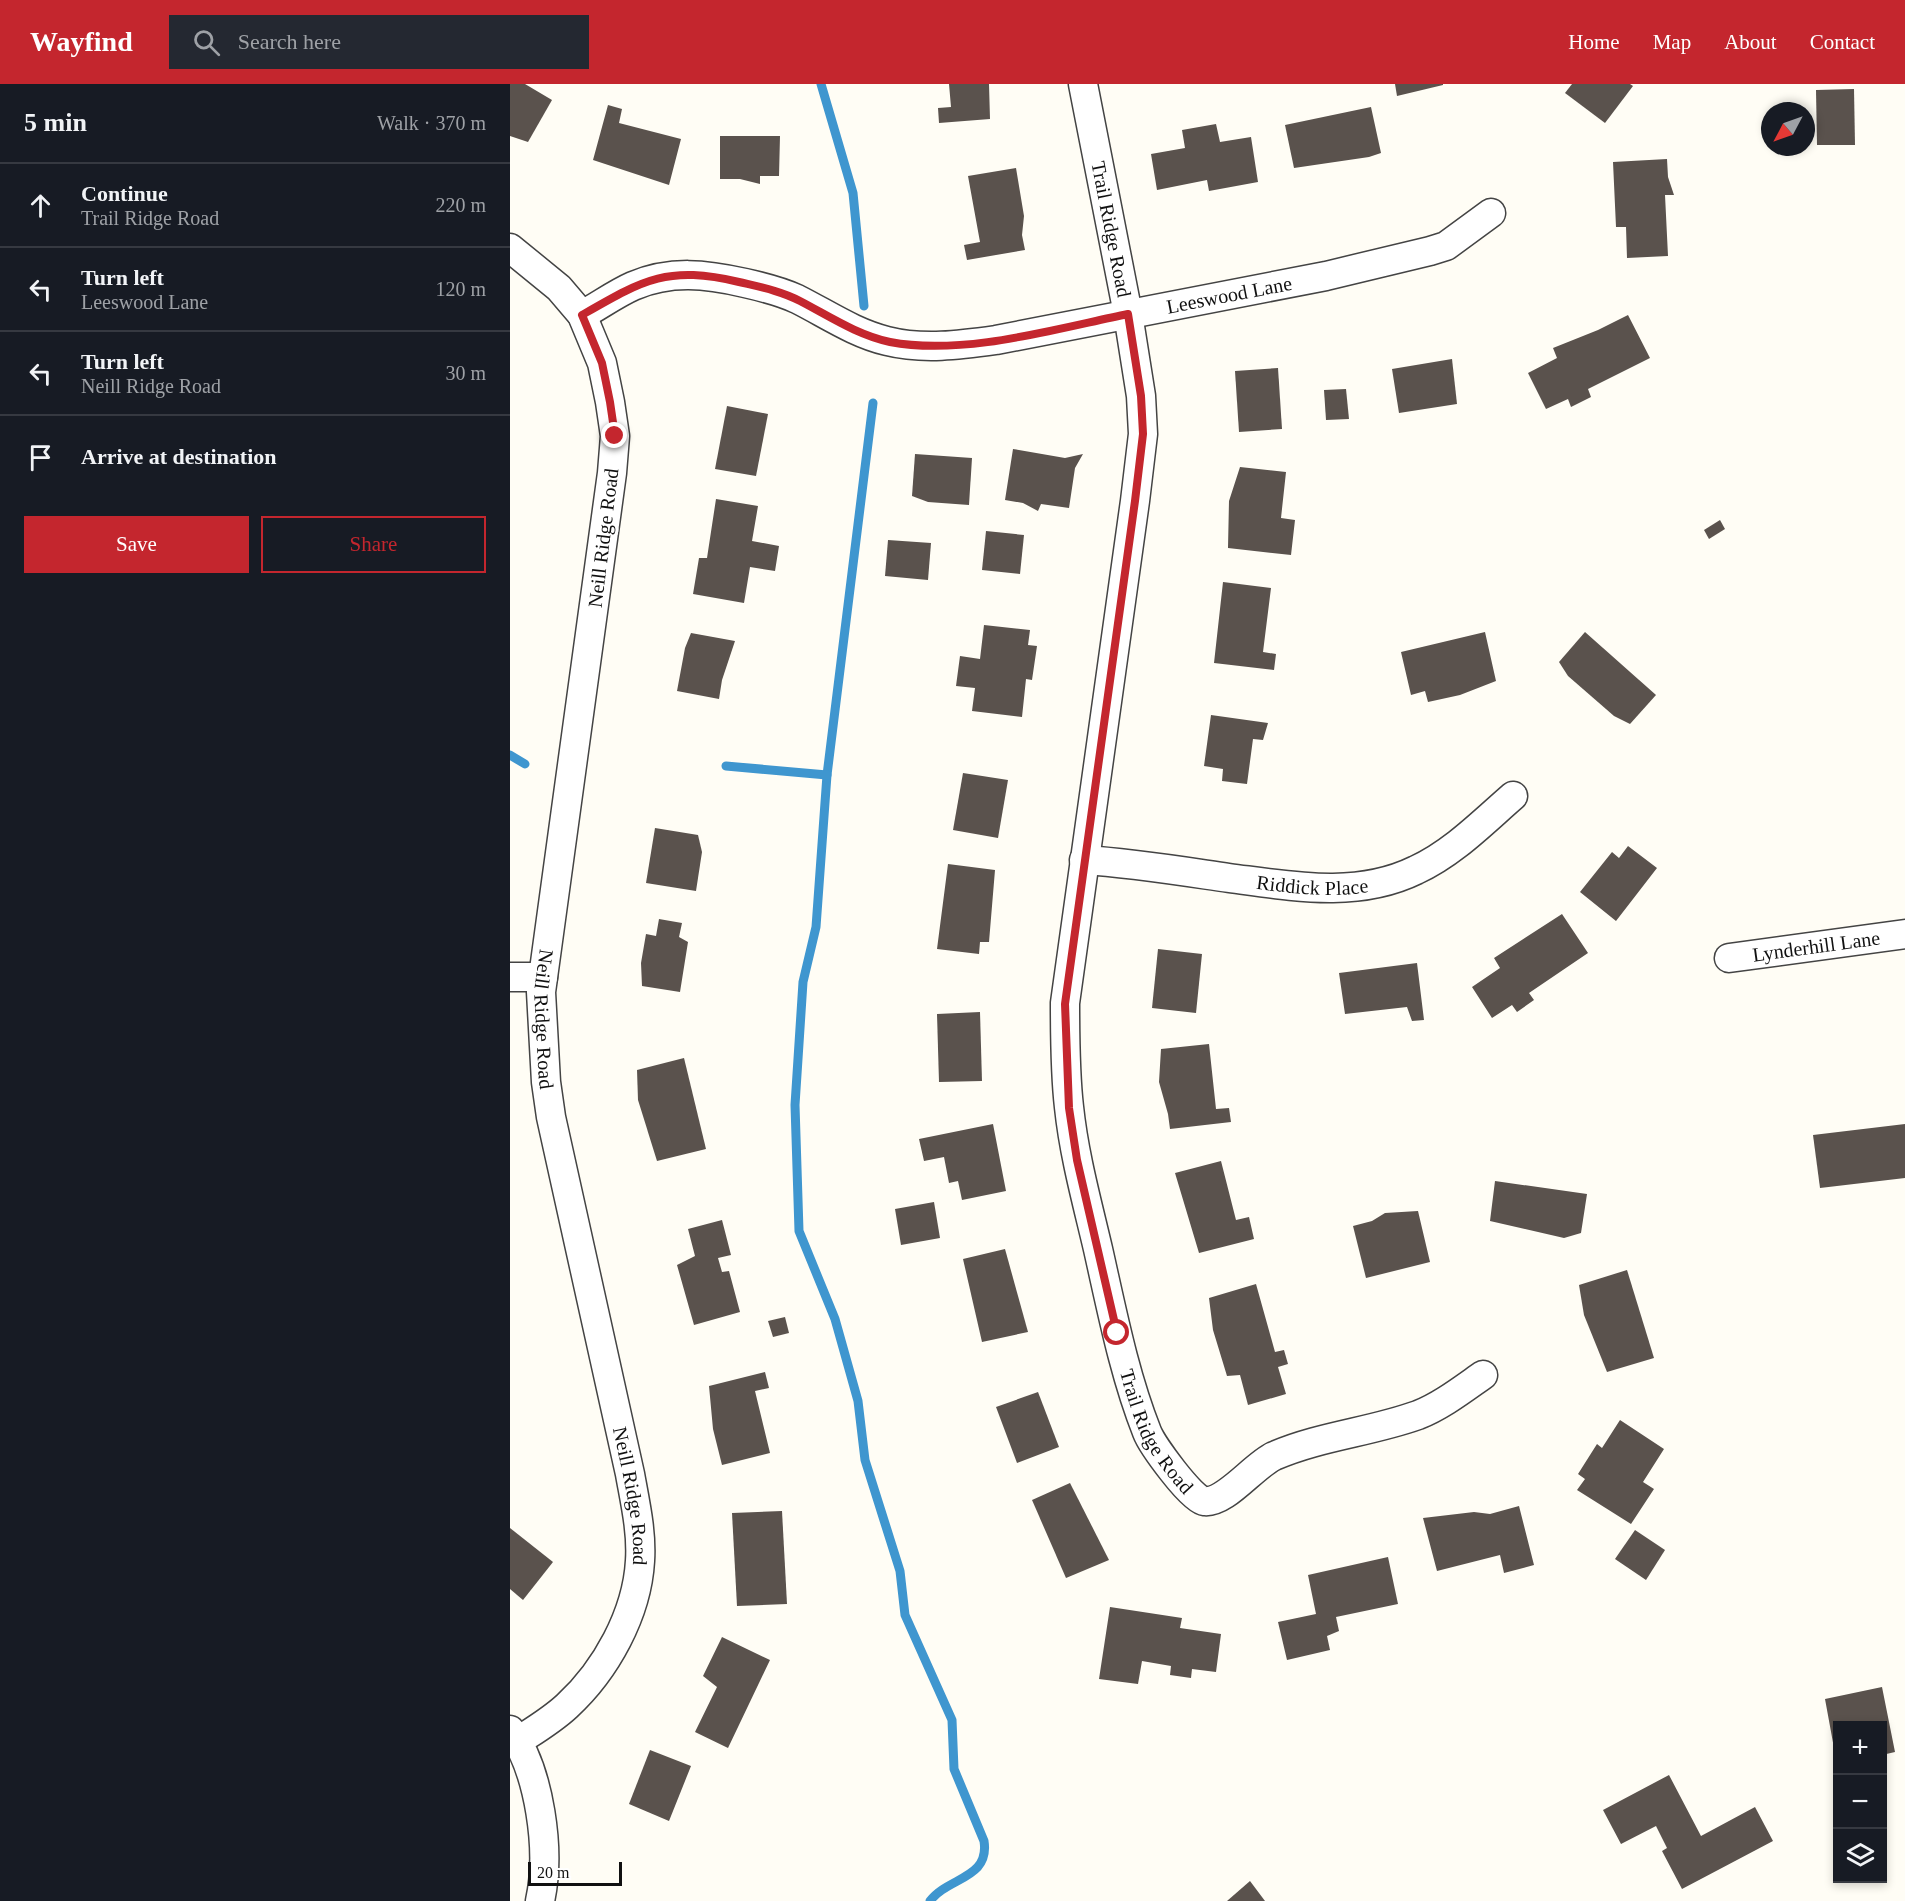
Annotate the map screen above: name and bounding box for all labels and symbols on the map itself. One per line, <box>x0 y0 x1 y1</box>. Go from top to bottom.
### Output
north arrow <box>1761 102 1815 156</box>
street label: Trail Ridge Road <box>1087 159 1135 299</box>
street label: Leeswood Lane <box>1165 272 1294 318</box>
route end <box>601 422 627 448</box>
street label: Neill Ridge Road <box>584 467 623 609</box>
street label: Riddick Place <box>1255 871 1370 899</box>
street label: Lynderhill Lane <box>1751 927 1881 966</box>
street label: Neill Ridge Road <box>530 948 558 1091</box>
route start <box>1103 1319 1129 1345</box>
street label: Trail Ridge Road <box>1116 1367 1198 1498</box>
street label: Neill Ridge Road <box>609 1425 651 1566</box>
scale bar <box>528 1859 622 1886</box>

